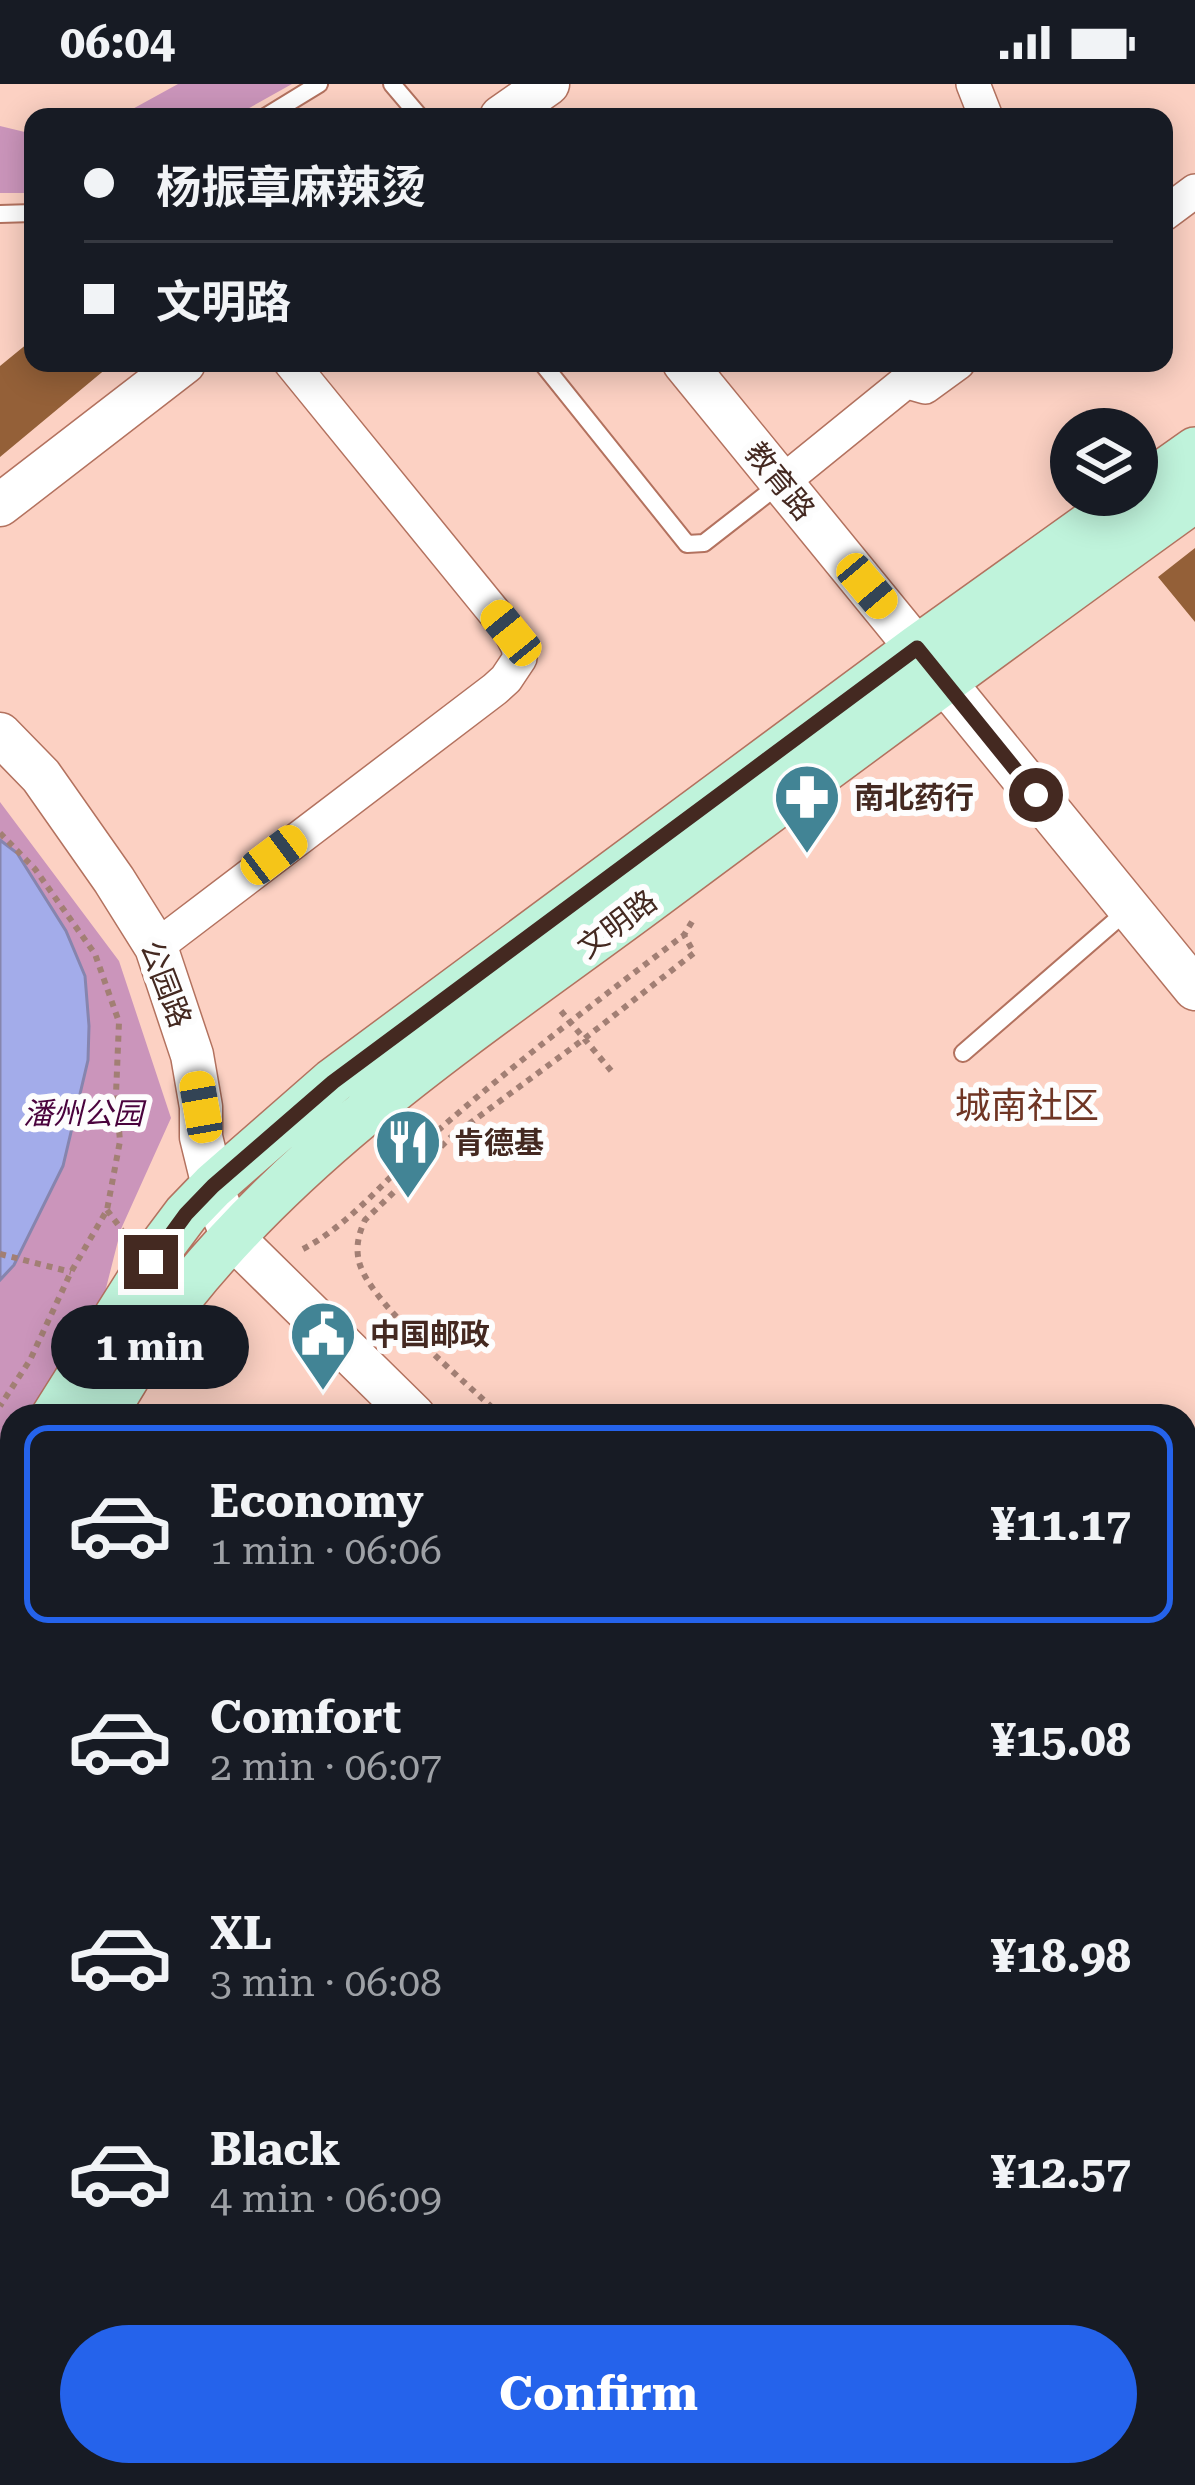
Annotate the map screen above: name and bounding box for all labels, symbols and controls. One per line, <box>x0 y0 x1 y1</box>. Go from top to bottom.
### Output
text: 06:04 <box>60 16 175 69</box>
text: 杨振章麻辣烫 <box>156 161 426 214</box>
text: 文明路 <box>156 276 291 329</box>
map controls <box>1050 408 1158 516</box>
button: layers <box>1050 408 1158 516</box>
street label: 教育路 <box>738 435 822 527</box>
car <box>830 547 904 625</box>
car <box>474 594 548 672</box>
pharmacy icon: 南北药行 <box>772 762 842 856</box>
route start <box>1009 768 1063 822</box>
place label: 南北药行 <box>854 780 974 815</box>
car <box>234 819 314 891</box>
street label: 文明路 <box>571 883 663 965</box>
street label: 公园路 <box>134 936 198 1032</box>
car <box>177 1068 225 1146</box>
district label: 城南社区 <box>955 1085 1099 1127</box>
park label: 潘州公园 <box>23 1096 147 1131</box>
restaurant icon: 肯德基 <box>373 1107 443 1201</box>
place label: 肯德基 <box>454 1125 544 1160</box>
route end <box>124 1235 178 1289</box>
public building icon: 中国邮政 <box>288 1299 358 1393</box>
callout: 1 min <box>52 1304 250 1388</box>
place label: 中国邮政 <box>370 1317 490 1352</box>
text: 1 min <box>96 1324 204 1370</box>
icon: car <box>66 1470 174 1578</box>
text: Economy <box>210 1475 424 1528</box>
text: ¥11.17 <box>991 1498 1131 1551</box>
text: 1 min · 06:06 <box>210 1528 442 1574</box>
icon: car <box>66 1686 174 1794</box>
text: Comfort <box>210 1691 401 1744</box>
text: ¥15.08 <box>991 1714 1131 1767</box>
text: 2 min · 06:07 <box>210 1744 442 1790</box>
icon: car <box>66 1902 174 2010</box>
text: XL <box>210 1907 272 1960</box>
text: ¥18.98 <box>991 1930 1131 1983</box>
text: 3 min · 06:08 <box>210 1960 442 2006</box>
icon: car <box>66 2118 174 2226</box>
text: Black <box>210 2123 340 2176</box>
text: ¥12.57 <box>991 2146 1131 2199</box>
text: 4 min · 06:09 <box>210 2176 442 2222</box>
button: Confirm <box>60 2325 1137 2463</box>

